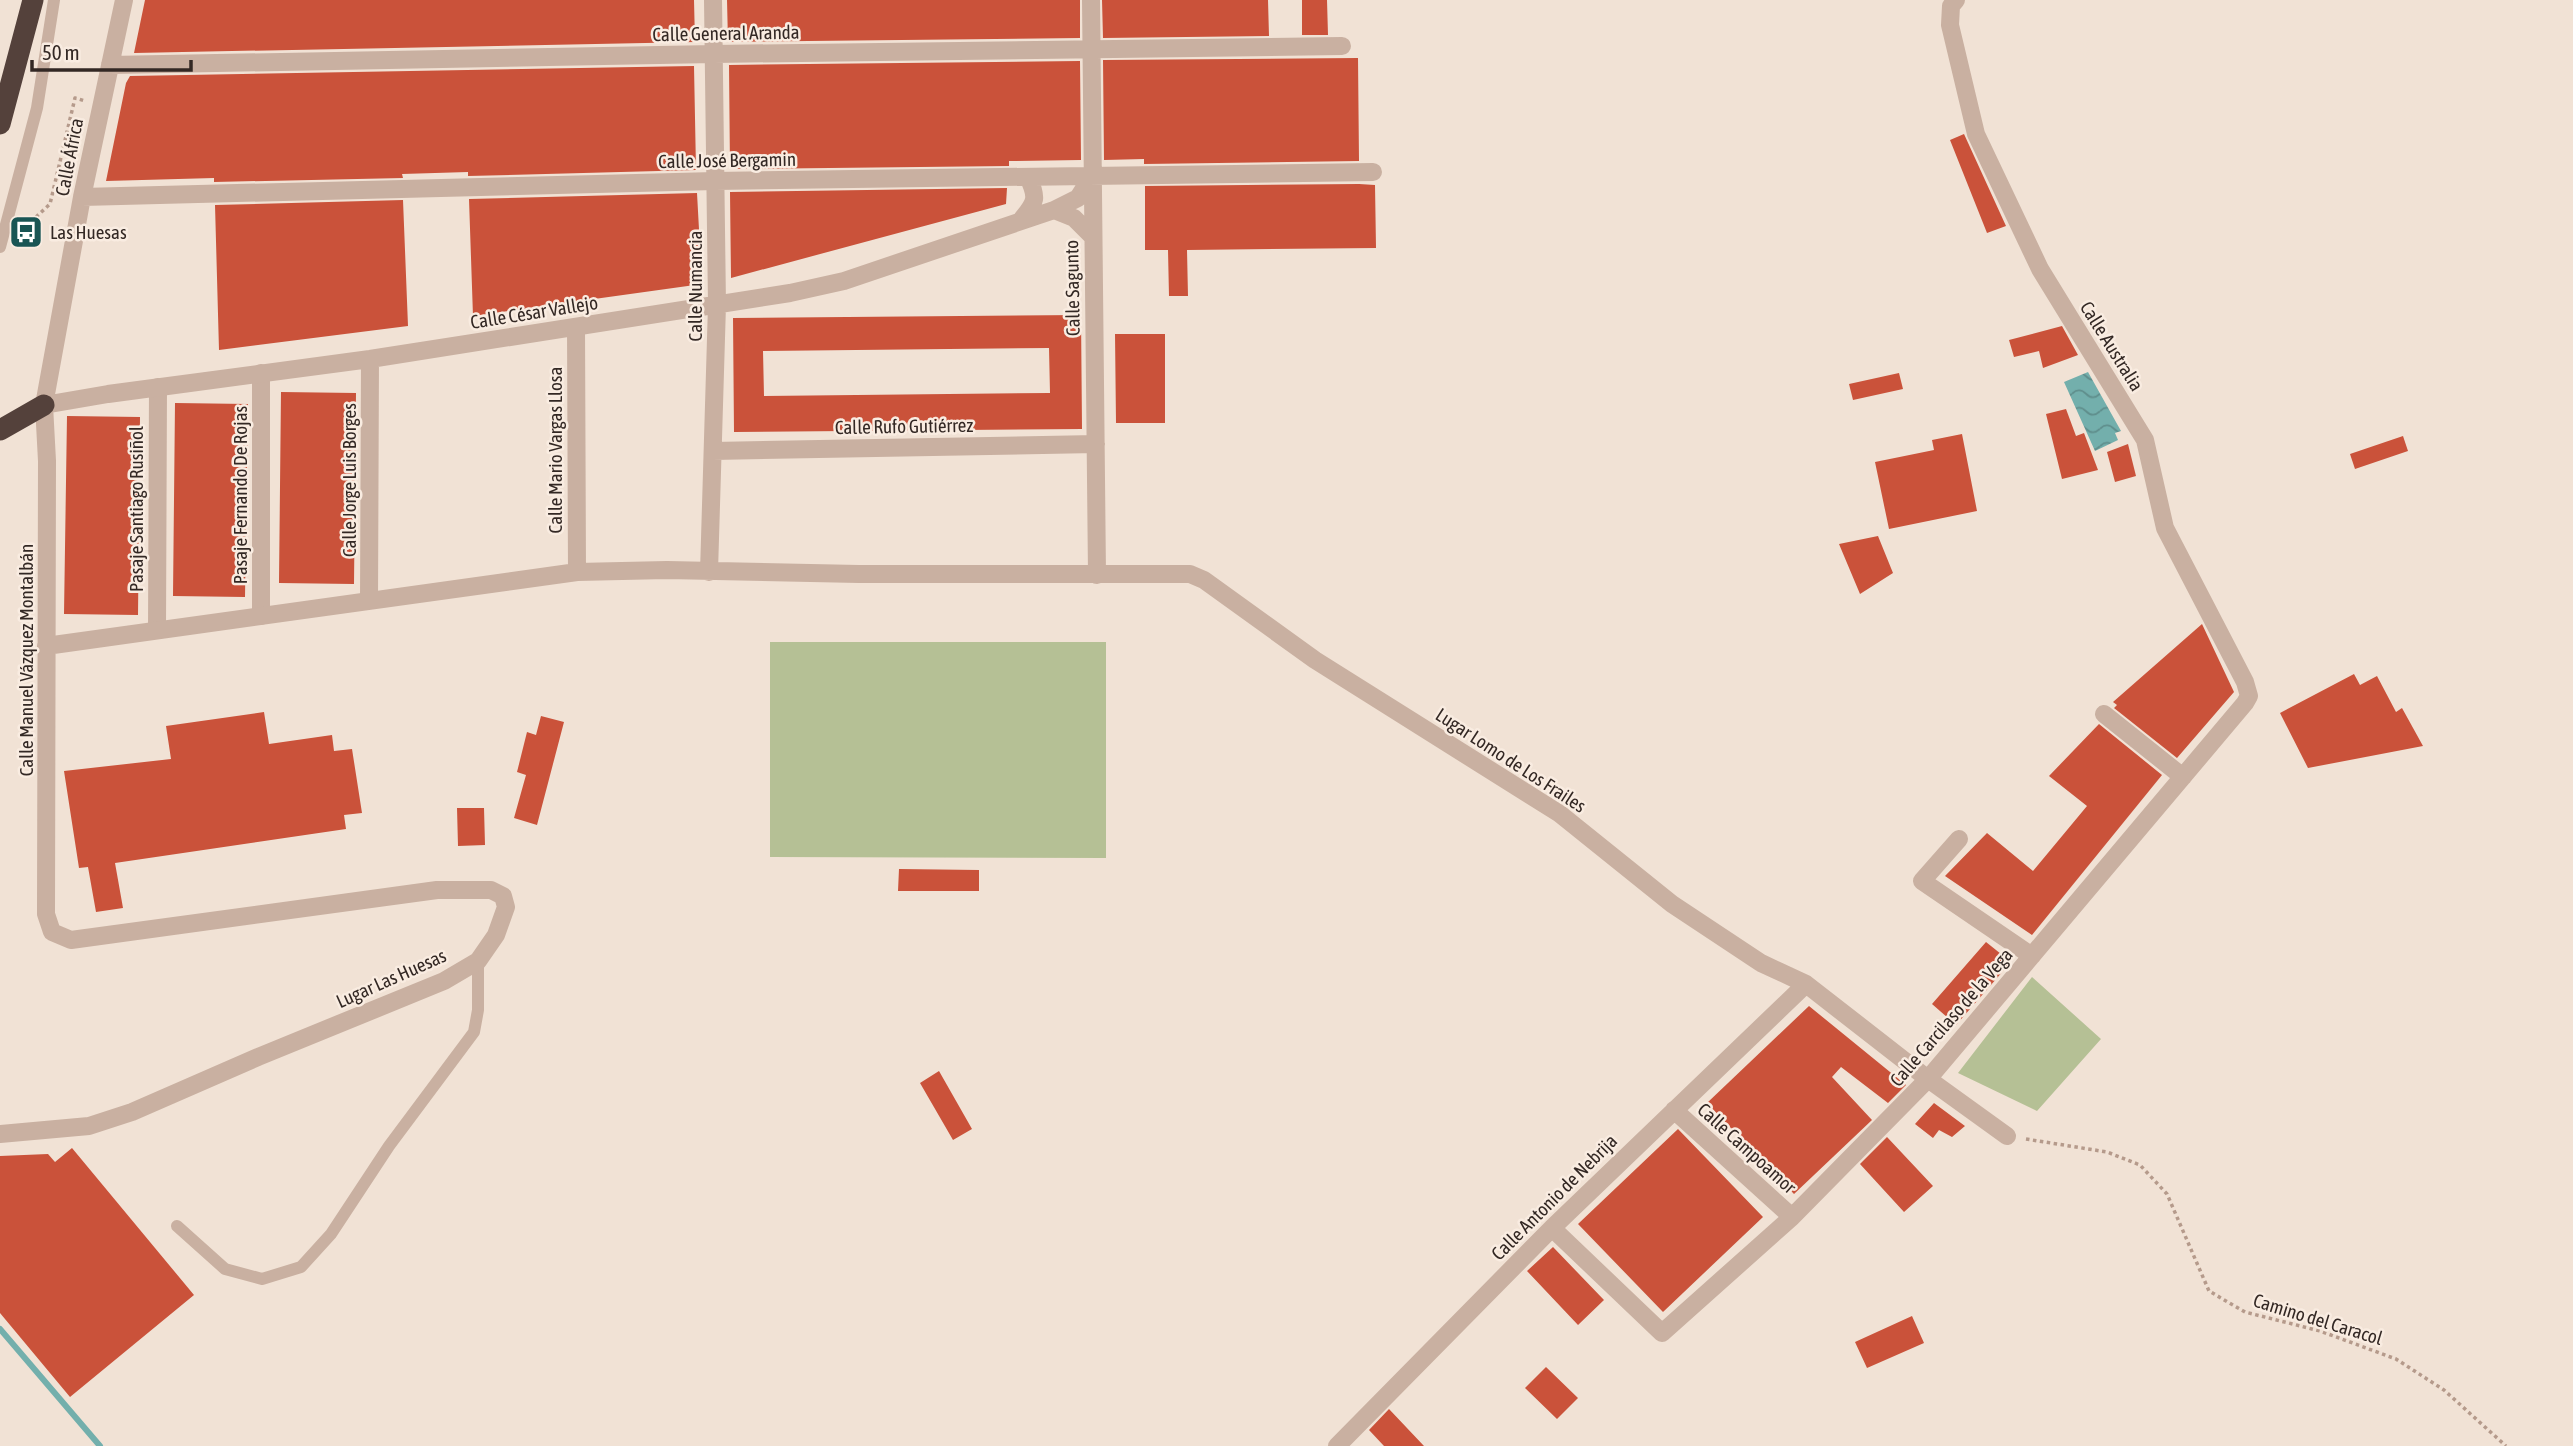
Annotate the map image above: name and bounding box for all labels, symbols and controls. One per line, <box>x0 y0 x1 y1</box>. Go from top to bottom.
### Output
street label: Calle General Aranda <box>652 21 800 45</box>
scale bar <box>32 28 191 72</box>
text: 50 m <box>42 40 80 64</box>
street label: Calle África <box>51 116 87 198</box>
street label: Calle José Bergamin <box>658 148 796 172</box>
bus stop icon: Las Huesas <box>7 213 45 251</box>
place label: Las Huesas <box>50 221 127 243</box>
street label: Calle Numancia <box>684 231 706 341</box>
street label: Calle Sagunto <box>1060 240 1084 336</box>
street label: Calle César Vallejo <box>469 291 599 333</box>
street label: Calle Australia <box>2076 297 2148 395</box>
street label: Calle Mario Vargas Llosa <box>544 367 566 533</box>
street label: Calle Jorge Luis Borges <box>338 403 360 557</box>
street label: Pasaje Fernando De Rojas <box>229 405 251 584</box>
street label: Calle Rufo Gutiérrez <box>835 414 974 438</box>
street label: Pasaje Santiago Rusiñol <box>125 426 147 592</box>
street label: Calle Manuel Vázquez Montalbán <box>15 544 37 776</box>
street label: Lugar Lomo de Los Frailes <box>1432 703 1590 817</box>
street label: Calle Carcilaso de la Vega <box>1885 943 2017 1091</box>
street label: Lugar Las Huesas <box>333 944 450 1012</box>
street label: Calle Campoamor <box>1693 1098 1801 1198</box>
street label: Calle Antonio de Nebrija <box>1487 1130 1621 1264</box>
street label: Camino del Caracol <box>2251 1289 2385 1349</box>

